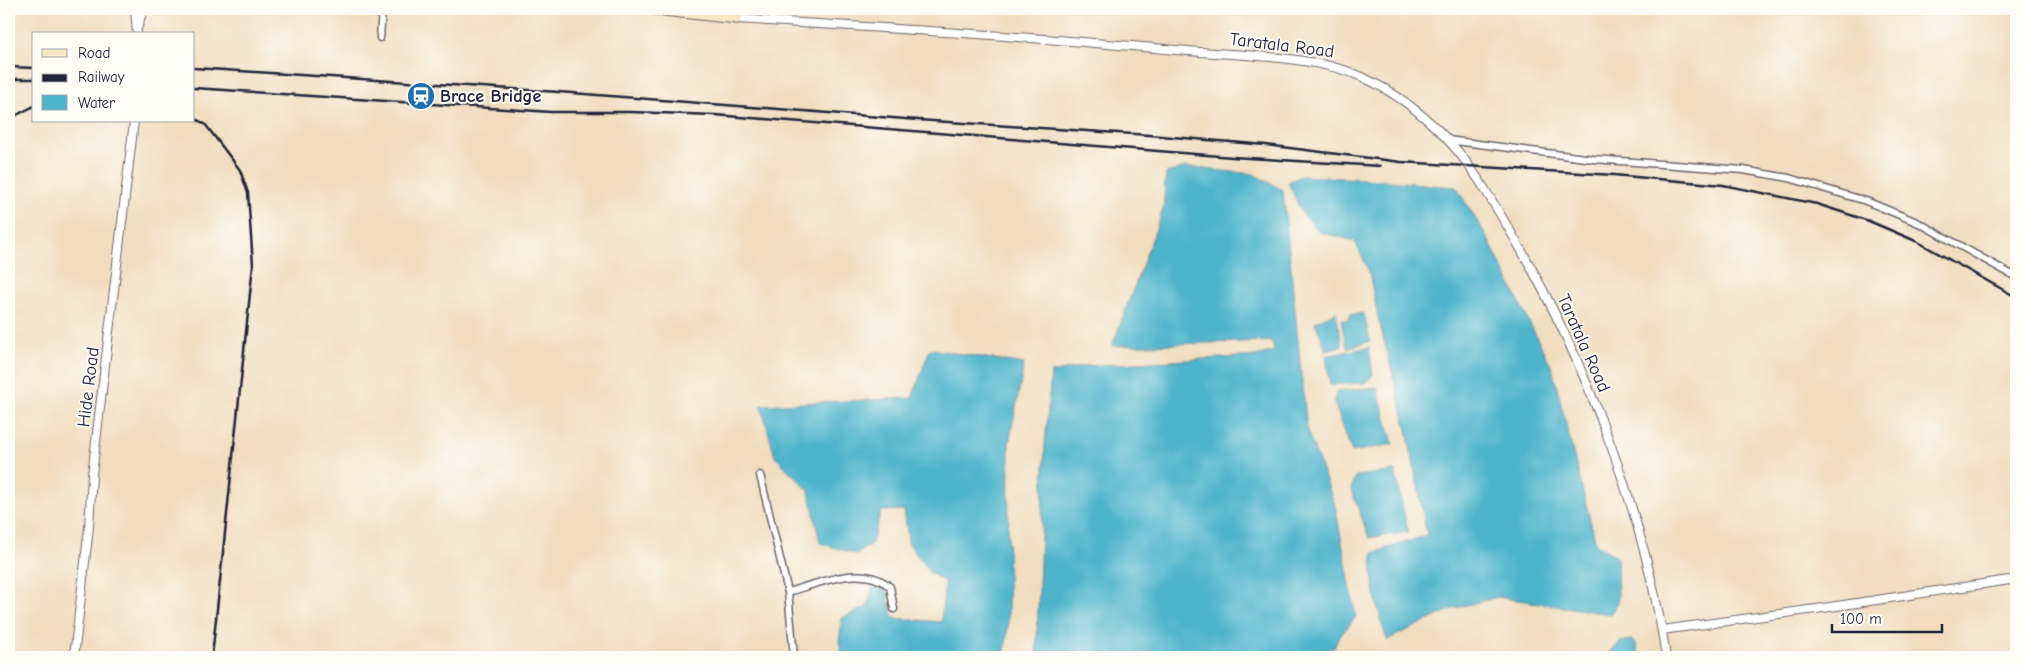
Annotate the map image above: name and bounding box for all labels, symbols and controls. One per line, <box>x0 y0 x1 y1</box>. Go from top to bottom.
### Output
street label: Taratala Road <box>1228 29 1335 62</box>
legend <box>32 32 195 122</box>
text: Road <box>78 44 110 62</box>
text: Railway <box>78 68 125 86</box>
station icon: Brace Bridge <box>406 81 436 111</box>
place label: Brace Bridge <box>440 86 541 107</box>
text: Water <box>78 94 115 112</box>
street label: Taratala Road <box>1553 291 1615 395</box>
street label: Hide Road <box>73 346 104 428</box>
scale bar <box>1832 601 1942 633</box>
text: 100 m <box>1840 610 1882 628</box>

